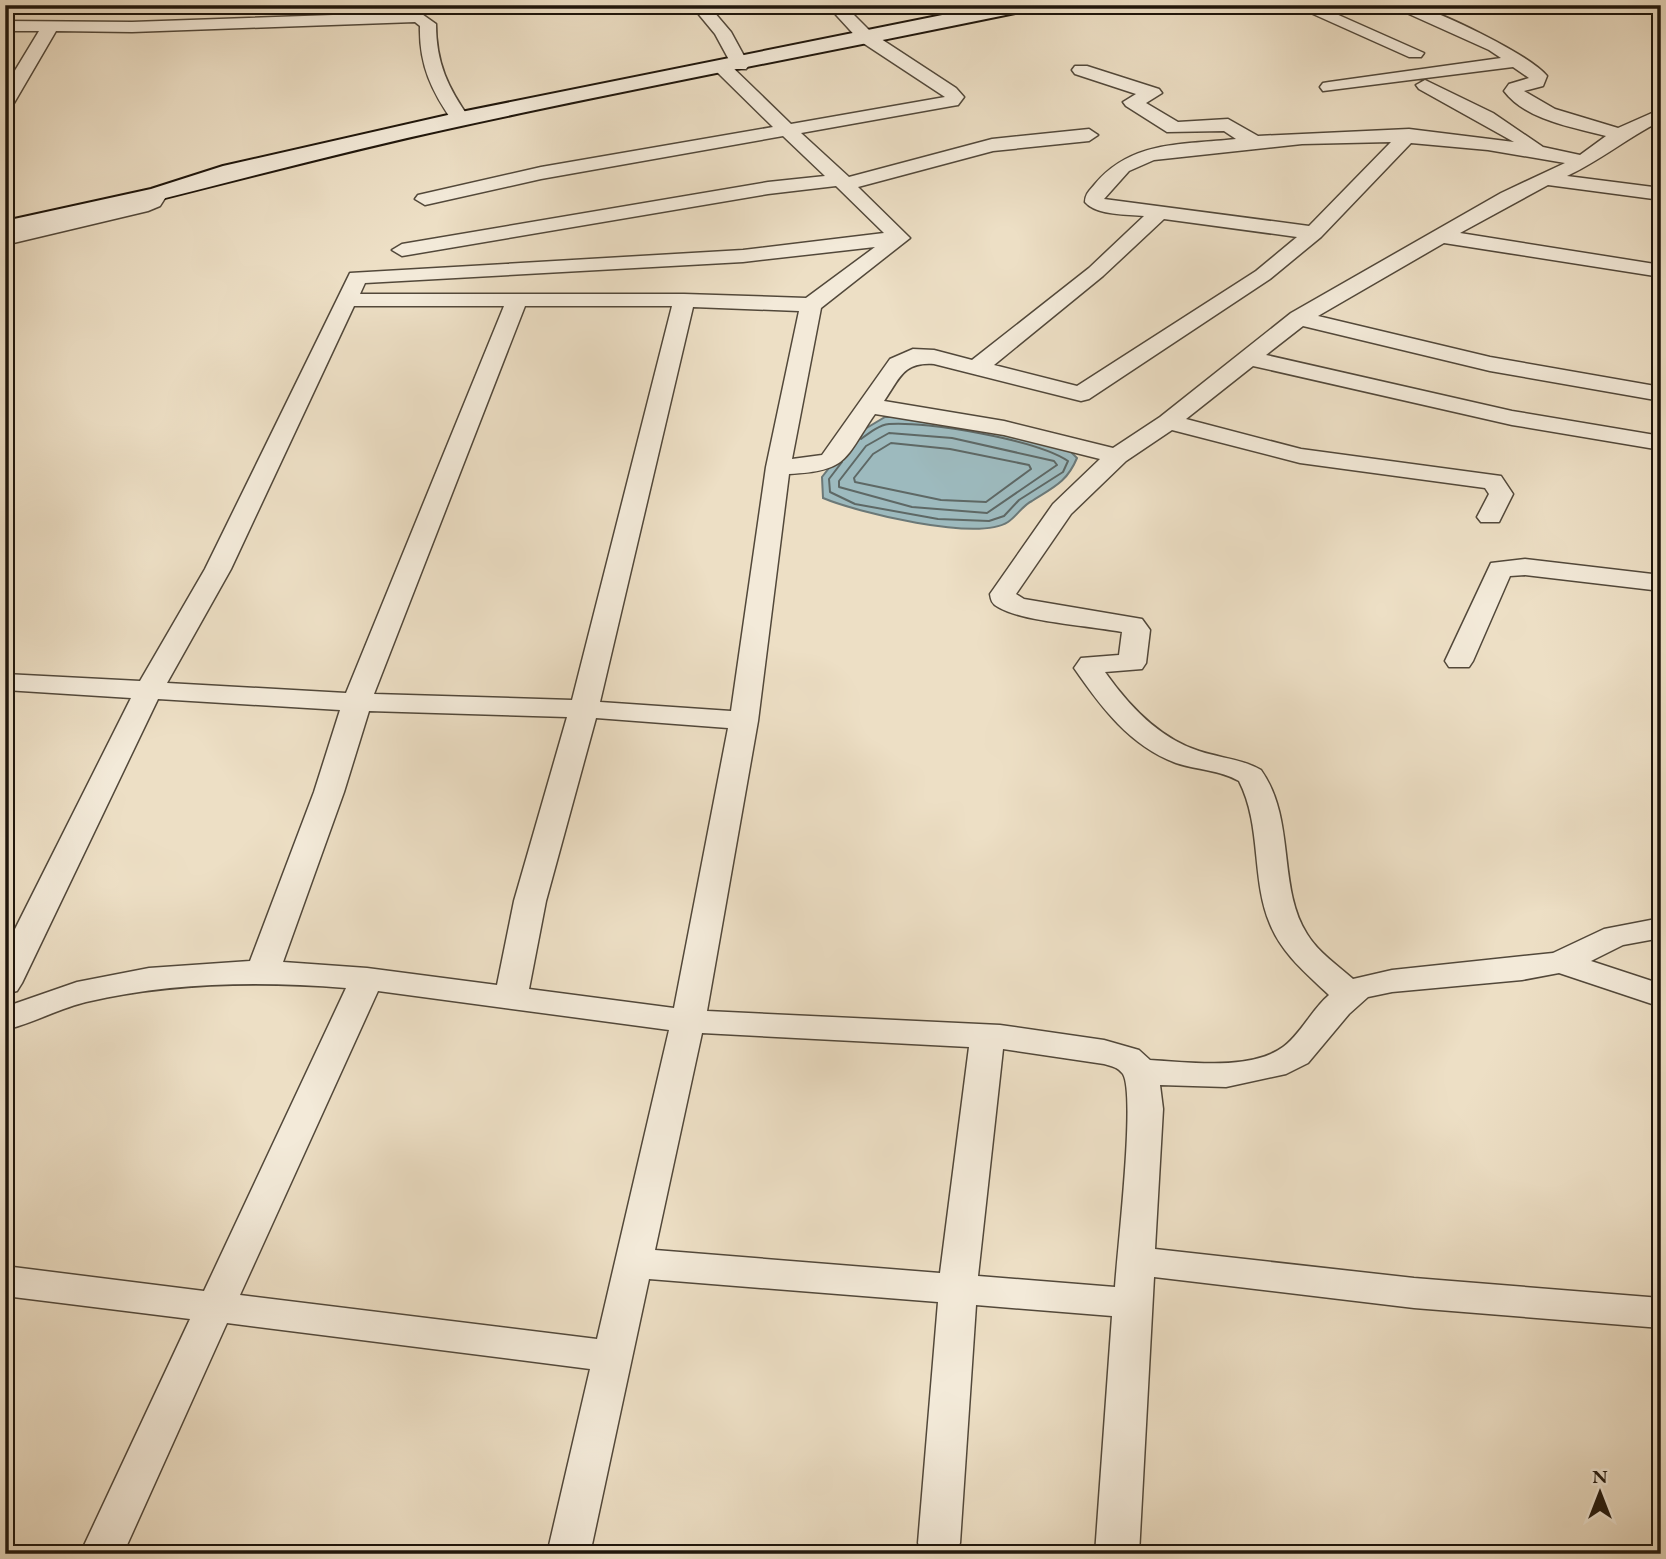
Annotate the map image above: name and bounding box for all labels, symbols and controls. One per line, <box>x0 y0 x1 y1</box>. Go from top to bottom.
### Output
north arrow <box>1564 1458 1634 1528</box>
text: N <box>1592 1464 1608 1489</box>

